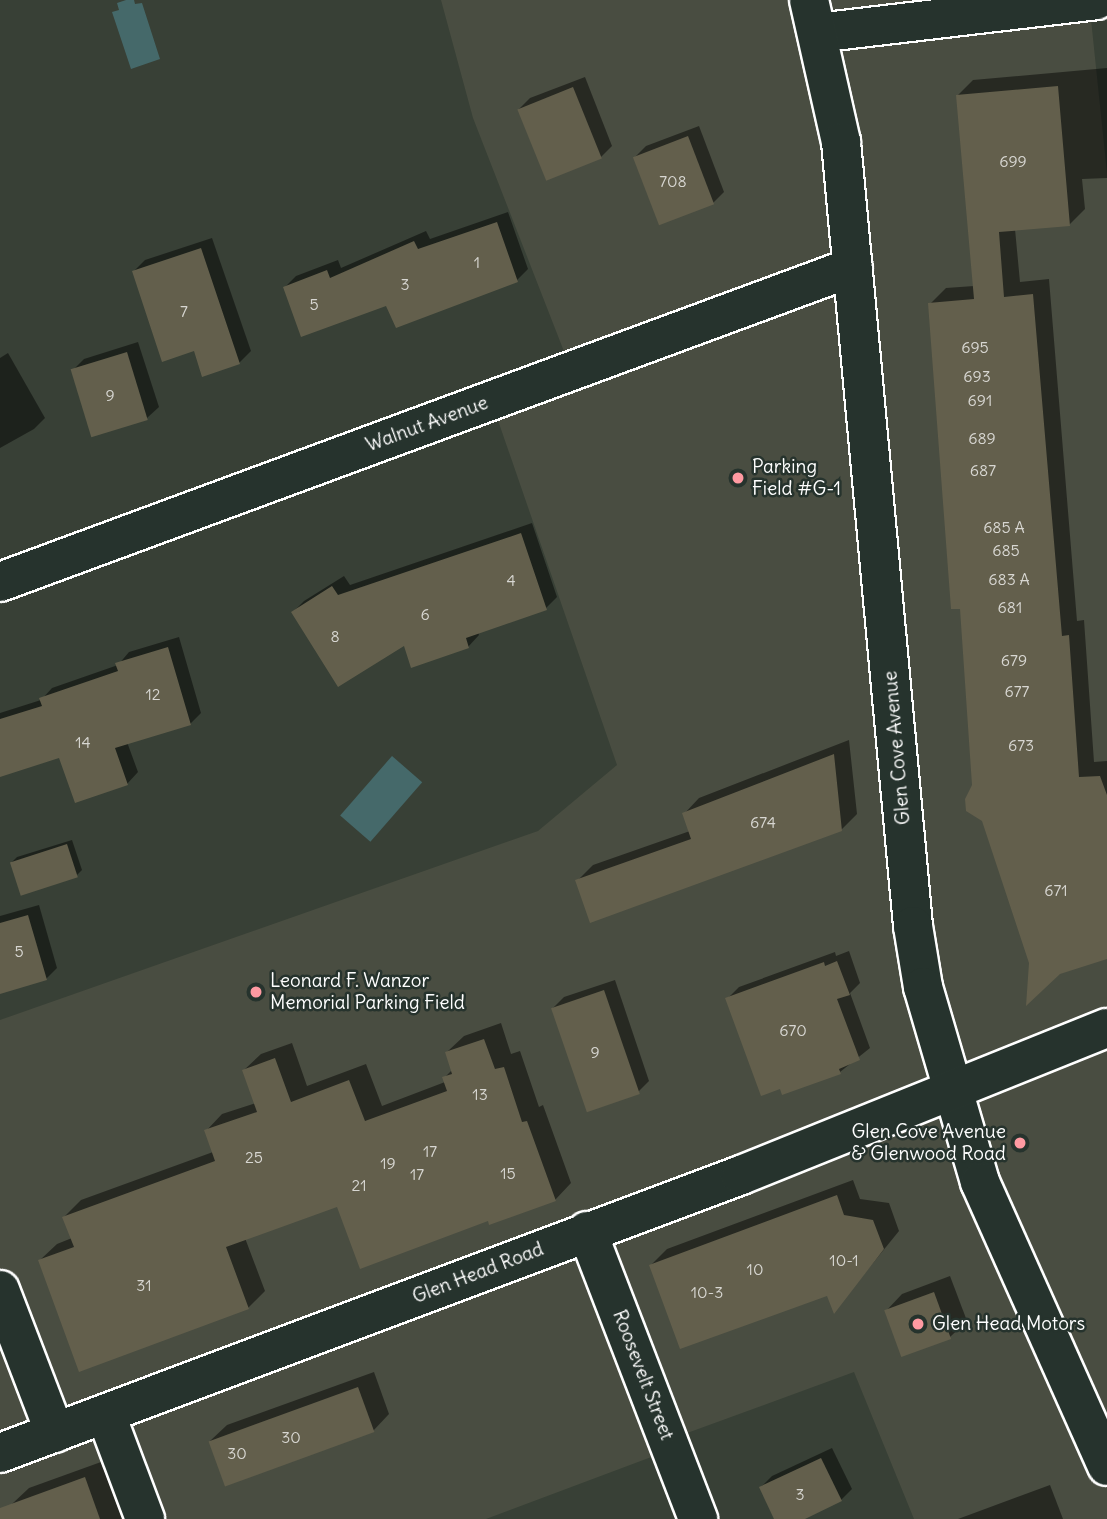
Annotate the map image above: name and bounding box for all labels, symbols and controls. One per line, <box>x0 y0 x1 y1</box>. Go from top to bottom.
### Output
house number: 699 <box>999 151 1027 171</box>
house number: 708 <box>659 171 687 191</box>
house number: 1 <box>474 252 480 272</box>
house number: 3 <box>400 274 410 294</box>
house number: 5 <box>309 294 319 314</box>
house number: 7 <box>180 301 188 321</box>
house number: 695 <box>961 337 989 357</box>
house number: 693 <box>963 366 991 386</box>
house number: 9 <box>105 385 115 405</box>
house number: 691 <box>968 390 992 410</box>
street label: Walnut Avenue <box>363 391 491 457</box>
house number: 689 <box>968 428 996 448</box>
place label: Parking Field #G-1 <box>752 456 841 500</box>
house number: 687 <box>970 460 996 480</box>
marker: Parking Field #G-1 <box>730 470 746 486</box>
house number: 685 A <box>983 517 1025 537</box>
house number: 685 <box>992 540 1020 560</box>
house number: 683 A <box>988 569 1030 589</box>
house number: 4 <box>506 570 516 590</box>
house number: 681 <box>998 597 1022 617</box>
house number: 6 <box>420 604 430 624</box>
house number: 8 <box>330 626 340 646</box>
house number: 679 <box>1001 650 1027 670</box>
street label: Glen Cove Avenue <box>879 670 915 826</box>
house number: 677 <box>1005 681 1029 701</box>
house number: 12 <box>145 684 161 704</box>
house number: 14 <box>75 732 91 752</box>
house number: 673 <box>1008 735 1034 755</box>
house number: 674 <box>750 812 776 832</box>
house number: 671 <box>1044 880 1068 900</box>
house number: 5 <box>14 941 24 961</box>
place label: Leonard F. Wanzor Memorial Parking Field <box>270 970 465 1014</box>
marker: Leonard F. Wanzor Memorial Parking Field <box>248 984 264 1000</box>
house number: 670 <box>779 1020 807 1040</box>
house number: 9 <box>590 1042 600 1062</box>
house number: 13 <box>472 1084 488 1104</box>
place label: Glen Cove Avenue & Glenwood Road <box>851 1121 1006 1165</box>
marker: Glen Cove Avenue & Glenwood Road <box>1012 1135 1028 1151</box>
house number: 17 <box>423 1141 437 1161</box>
house number: 25 <box>245 1147 263 1167</box>
house number: 19 <box>380 1153 396 1173</box>
house number: 15 <box>500 1163 516 1183</box>
house number: 17 <box>410 1164 424 1184</box>
house number: 21 <box>351 1175 367 1195</box>
street label: Glen Head Road <box>409 1238 547 1308</box>
house number: 10-1 <box>829 1250 859 1270</box>
house number: 10 <box>747 1259 763 1279</box>
house number: 31 <box>136 1275 152 1295</box>
house number: 10-3 <box>691 1282 723 1302</box>
street label: Roosevelt Street <box>608 1307 678 1443</box>
place label: Glen Head Motors <box>932 1313 1085 1335</box>
marker: Glen Head Motors <box>910 1316 926 1332</box>
house number: 30 <box>281 1427 301 1447</box>
house number: 30 <box>227 1443 247 1463</box>
house number: 3 <box>795 1484 805 1504</box>

